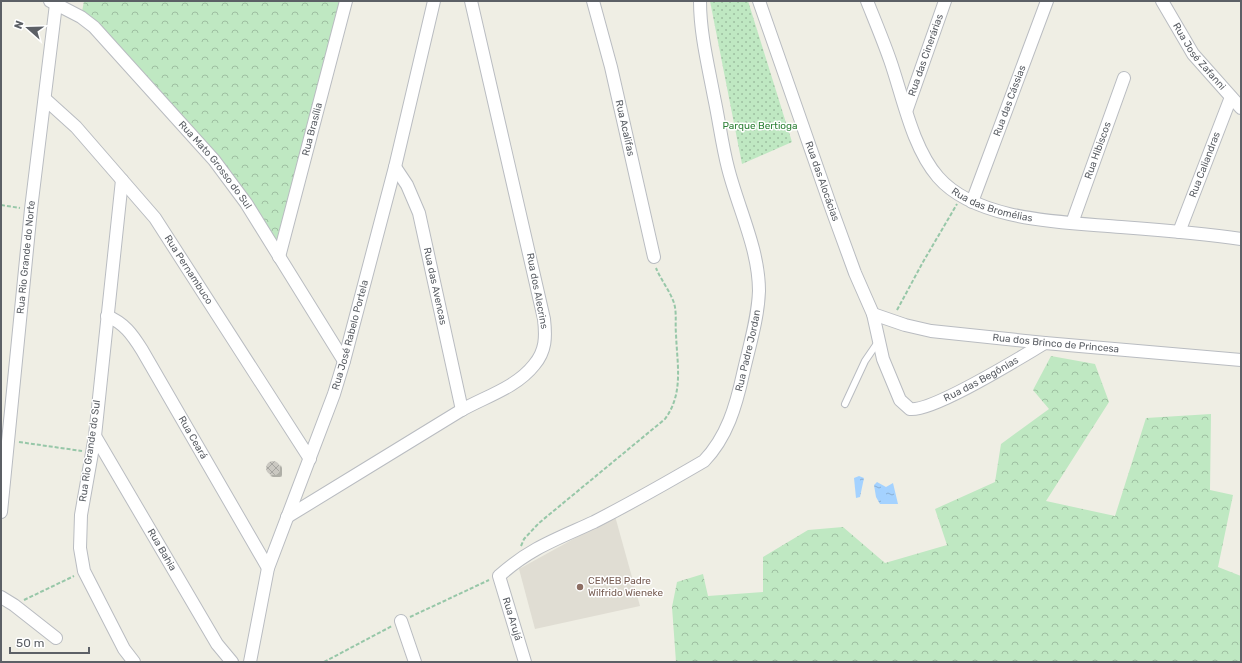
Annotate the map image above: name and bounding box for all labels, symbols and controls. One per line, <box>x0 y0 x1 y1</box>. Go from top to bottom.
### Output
north arrow <box>8 8 48 48</box>
street label: Rua das Cinerárias <box>906 12 946 98</box>
text: N <box>12 19 27 31</box>
street label: Rua José Zafanni <box>1170 21 1228 93</box>
street label: Rua das Cássias <box>991 64 1029 138</box>
street label: Rua Acalifas <box>613 99 637 157</box>
street label: Rua Brasília <box>300 101 325 157</box>
street label: Rua Mato Grosso do Sul <box>176 119 254 211</box>
park label: Parque Bertioga <box>722 120 798 132</box>
street label: Rua Hibiscos <box>1082 120 1114 181</box>
street label: Rua Caliandras <box>1187 130 1223 199</box>
street label: Rua das Alocácias <box>802 140 842 223</box>
street label: Rua das Bromélias <box>949 185 1033 224</box>
street label: Rua Rio Grande do Norte <box>15 199 38 315</box>
street label: Rua Pernambuco <box>162 233 215 307</box>
street label: Rua das Avencas <box>421 246 449 326</box>
street label: Rua dos Alecrins <box>524 252 550 330</box>
street label: Rua José Rabelo Portela <box>330 279 371 392</box>
street label: Rua Padre Jordan <box>733 309 763 393</box>
street label: Rua dos Brinco de Princesa <box>992 332 1120 355</box>
street label: Rua das Begônias <box>942 354 1021 404</box>
street label: Rua Rio Grande do Sul <box>77 399 103 503</box>
street label: Rua Ceará <box>176 414 210 461</box>
street label: Rua Bahia <box>145 527 179 573</box>
place label: CEMEB Padre Wilfrido Wieneke <box>588 575 664 599</box>
marker: CEMEB Padre Wilfrido Wieneke <box>575 582 585 592</box>
street label: Rua Arujá <box>500 596 524 642</box>
scale bar <box>10 629 89 655</box>
text: 50 m <box>16 636 44 650</box>

